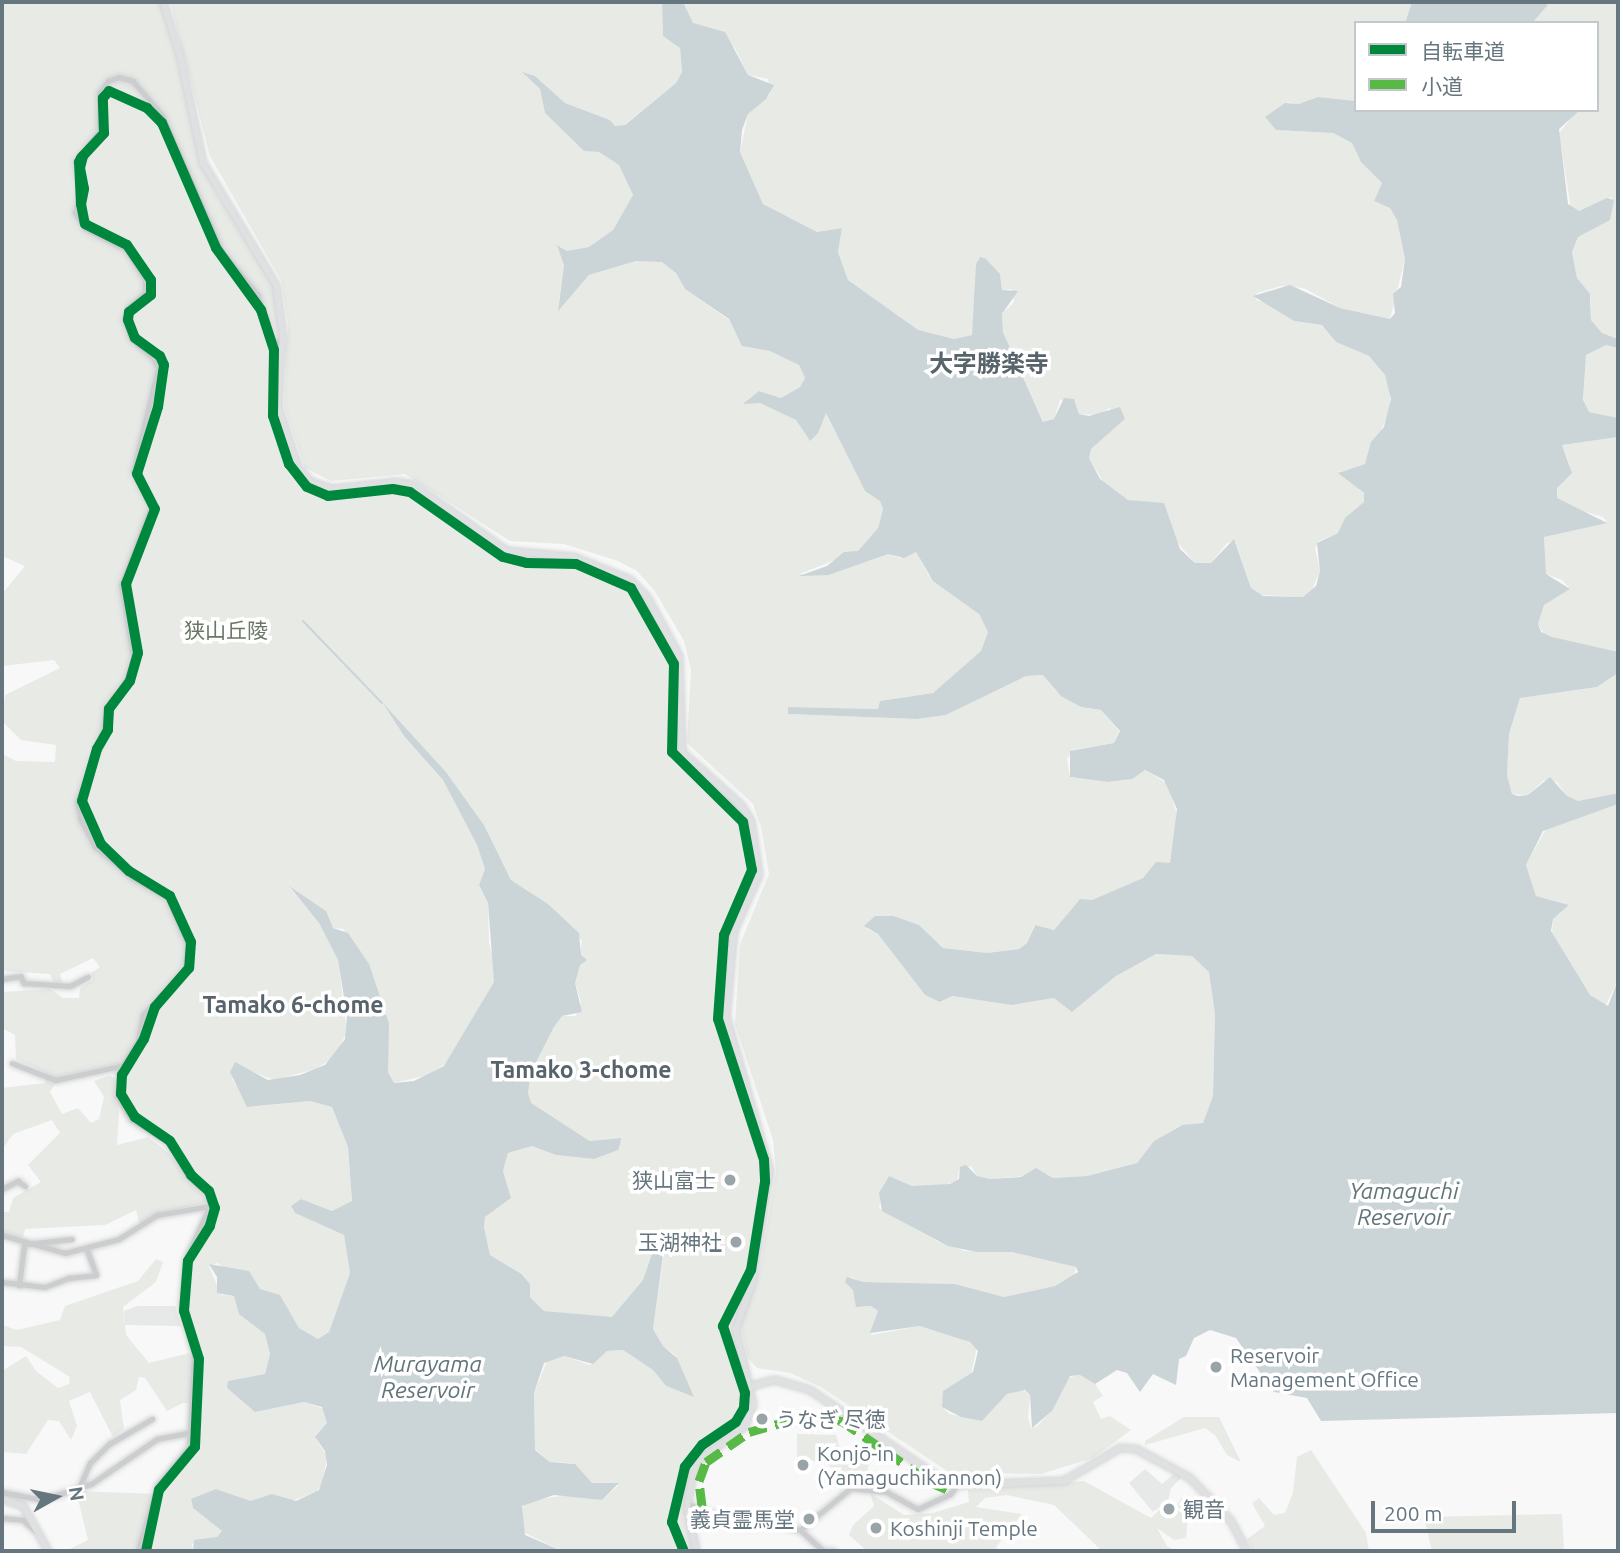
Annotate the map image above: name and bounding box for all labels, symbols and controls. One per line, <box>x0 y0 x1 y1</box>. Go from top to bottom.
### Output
legend <box>1354 21 1599 112</box>
text: 自転車道 <box>1421 39 1505 63</box>
text: 小道 <box>1421 74 1463 98</box>
district label: 大字勝楽寺 <box>929 350 1049 378</box>
park label: 狭山丘陵 <box>184 617 268 643</box>
district label: Tamako 6-chome <box>203 991 383 1019</box>
district label: Tamako 3-chome <box>491 1056 671 1084</box>
place label: 狭山富士 <box>632 1167 716 1193</box>
marker: 狭山富士 <box>722 1172 738 1188</box>
water label: Yamaguchi Reservoir <box>1349 1177 1459 1231</box>
place label: 玉湖神社 <box>638 1229 722 1255</box>
marker: 玉湖神社 <box>728 1234 744 1250</box>
place label: Reservoir Management Office <box>1230 1342 1419 1392</box>
water label: Murayama Reservoir <box>374 1350 482 1404</box>
marker: Reservoir Management Office <box>1208 1359 1224 1375</box>
place label: うなぎ 尽徳 <box>776 1406 886 1432</box>
marker: うなぎ 尽徳 <box>754 1411 770 1427</box>
place label: Konjō-in (Yamaguchikannon) <box>817 1440 1002 1490</box>
marker: Konjō-in (Yamaguchikannon) <box>795 1457 811 1473</box>
north arrow <box>21 1462 91 1532</box>
text: N <box>65 1485 89 1502</box>
scale bar <box>1375 1486 1520 1530</box>
place label: 観音 <box>1183 1496 1225 1522</box>
marker: 観音 <box>1161 1501 1177 1517</box>
text: 200 m <box>1384 1501 1442 1525</box>
place label: 義貞霊馬堂 <box>690 1506 795 1532</box>
marker: 義貞霊馬堂 <box>801 1511 817 1527</box>
place label: Koshinji Temple <box>890 1515 1038 1541</box>
marker: Koshinji Temple <box>868 1520 884 1536</box>

